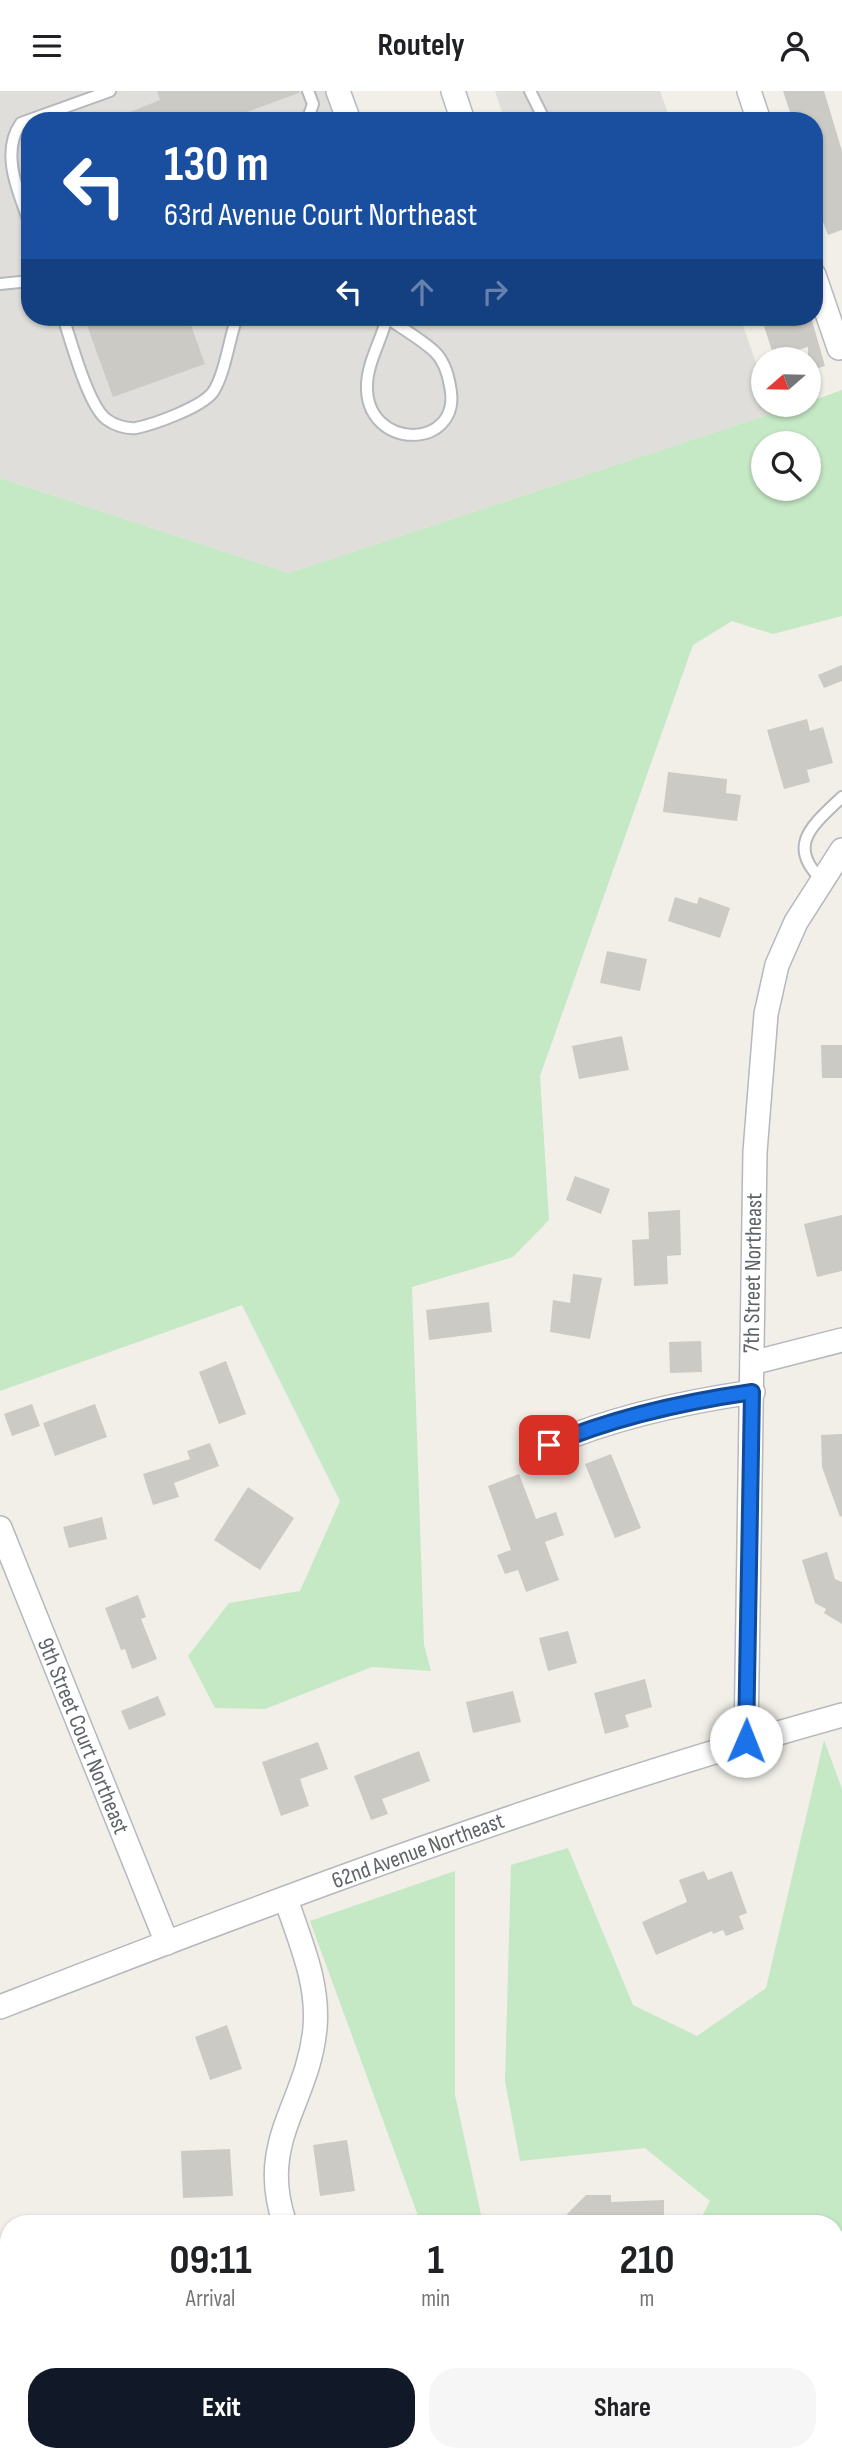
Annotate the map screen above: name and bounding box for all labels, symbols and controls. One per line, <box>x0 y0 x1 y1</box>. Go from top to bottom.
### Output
text: Routely <box>377 26 465 65</box>
icon: menu <box>28 27 66 65</box>
icon: person <box>776 27 814 65</box>
text: 130 m <box>164 136 269 195</box>
icon: left <box>49 140 140 231</box>
text: 63rd Avenue Court Northeast <box>164 196 477 235</box>
icon: left <box>330 273 368 311</box>
icon: ahead <box>403 273 441 311</box>
icon: right <box>476 273 514 311</box>
north arrow <box>751 347 821 417</box>
map controls <box>751 347 821 501</box>
button: search <box>751 431 821 501</box>
street label: 7th Street Northeast <box>738 1193 768 1353</box>
pin <box>519 1415 579 1475</box>
icon: arrive <box>530 1426 568 1464</box>
street label: 9th Street Court Northeast <box>31 1634 135 1838</box>
position arrow <box>709 1704 783 1778</box>
street label: 62nd Avenue Northeast <box>328 1807 508 1895</box>
text: 09:11 <box>169 2235 252 2286</box>
text: 1 <box>427 2235 444 2286</box>
text: 210 <box>620 2235 674 2286</box>
text: Arrival <box>186 2285 235 2313</box>
text: min <box>421 2285 450 2313</box>
text: m <box>640 2285 654 2313</box>
button: Exit <box>28 2368 415 2448</box>
button: Share <box>429 2368 816 2448</box>

